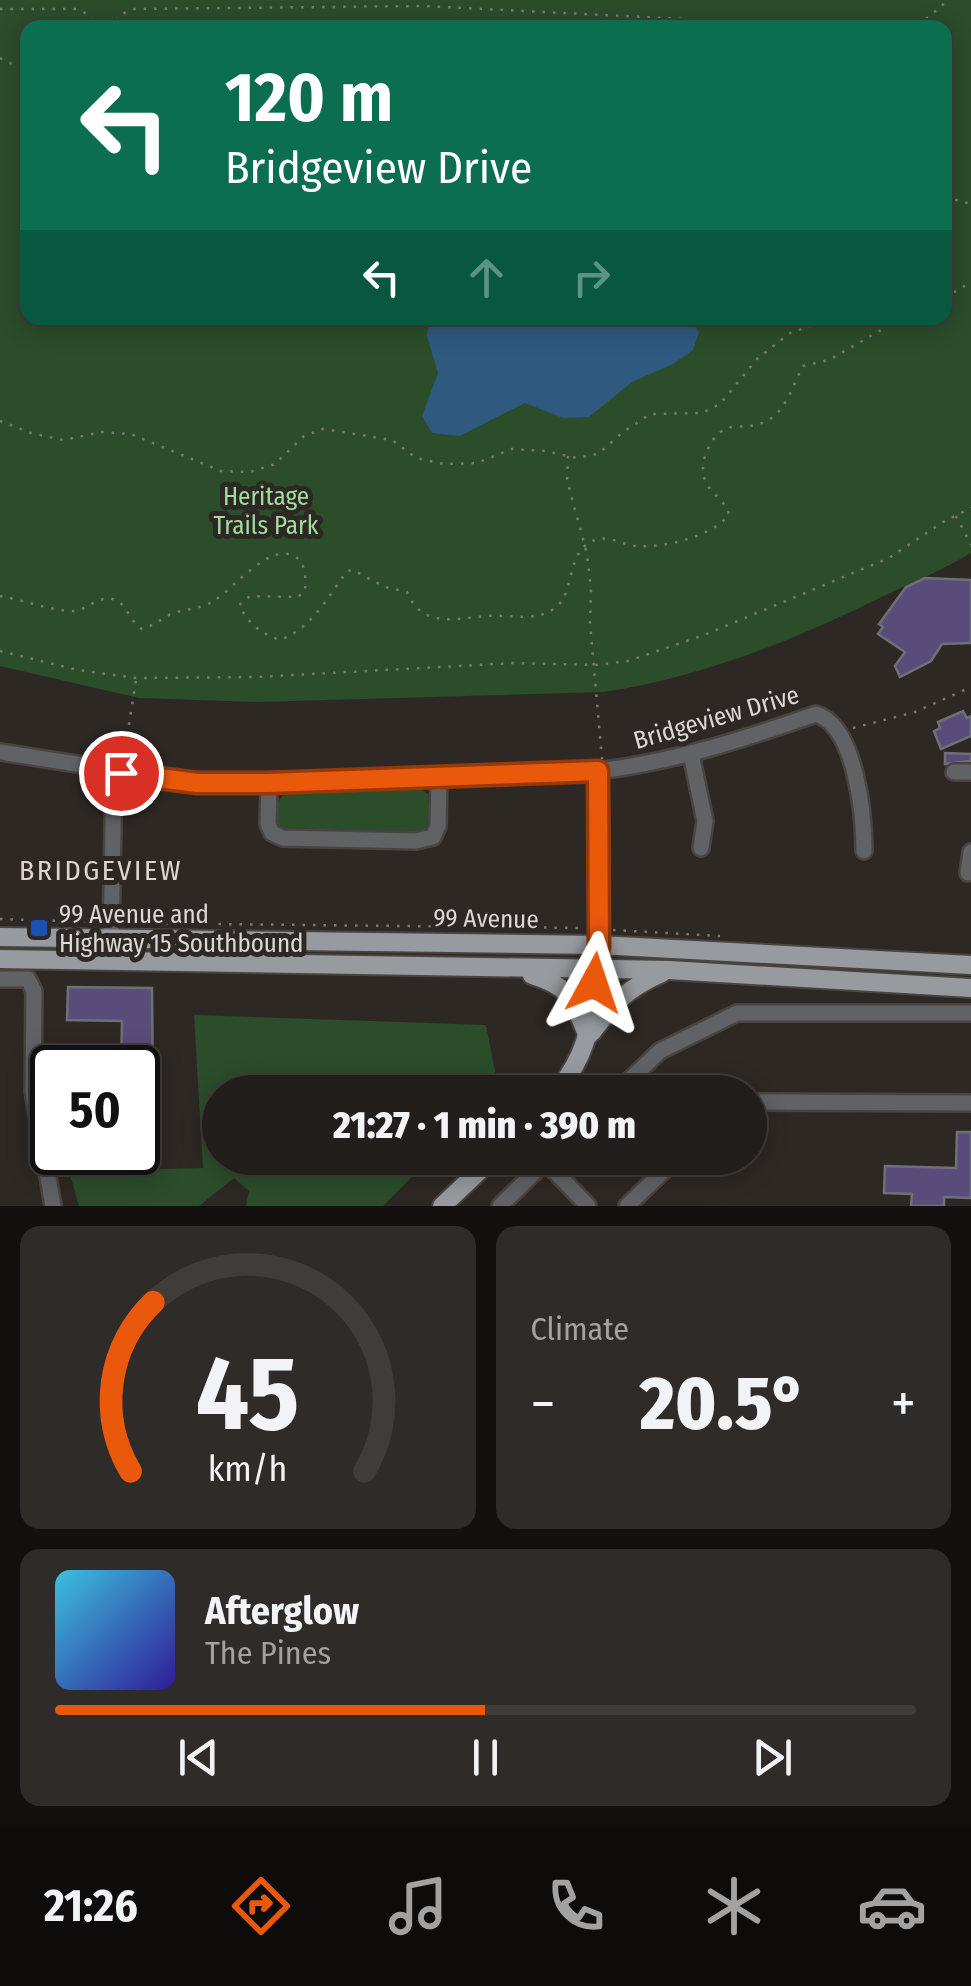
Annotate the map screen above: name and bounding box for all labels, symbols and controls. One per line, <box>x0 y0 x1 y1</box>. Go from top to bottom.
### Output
text: 120 m <box>225 56 393 140</box>
icon: left <box>60 60 190 190</box>
text: Bridgeview Drive <box>225 141 532 195</box>
icon: left <box>354 250 409 305</box>
icon: ahead <box>459 250 514 305</box>
icon: right <box>564 250 619 305</box>
park label: Heritage Trails Park <box>214 482 319 541</box>
street label: Bridgeview Drive <box>630 680 802 756</box>
pin <box>79 731 164 816</box>
icon: arrive <box>94 746 149 801</box>
district label: BRIDGEVIEW <box>19 854 183 887</box>
place label: 99 Avenue and Highway 15 Southbound <box>59 900 304 959</box>
street label: 99 Avenue <box>433 903 539 935</box>
marker: 99 Avenue and Highway 15 Southbound <box>28 917 50 939</box>
position arrow <box>542 931 646 1035</box>
speed limit sign: 50 <box>30 1045 160 1175</box>
text: 21:27 · 1 min · 390 m <box>333 1102 636 1148</box>
text: Climate <box>531 1310 629 1348</box>
text: 45 <box>196 1332 299 1457</box>
text: 20.5° <box>640 1359 807 1449</box>
text: − <box>531 1371 555 1437</box>
text: + <box>891 1371 916 1437</box>
text: km/h <box>208 1448 288 1490</box>
text: Afterglow <box>205 1588 359 1634</box>
text: The Pines <box>205 1634 331 1672</box>
icon: previous <box>171 1730 226 1785</box>
icon: pause <box>458 1730 513 1785</box>
icon: next <box>745 1730 800 1785</box>
icon: directions <box>226 1871 296 1941</box>
icon: music <box>383 1871 453 1941</box>
icon: phone <box>541 1871 611 1941</box>
icon: climate <box>699 1871 769 1941</box>
icon: car <box>857 1871 927 1941</box>
text: 21:26 <box>44 1879 138 1933</box>

